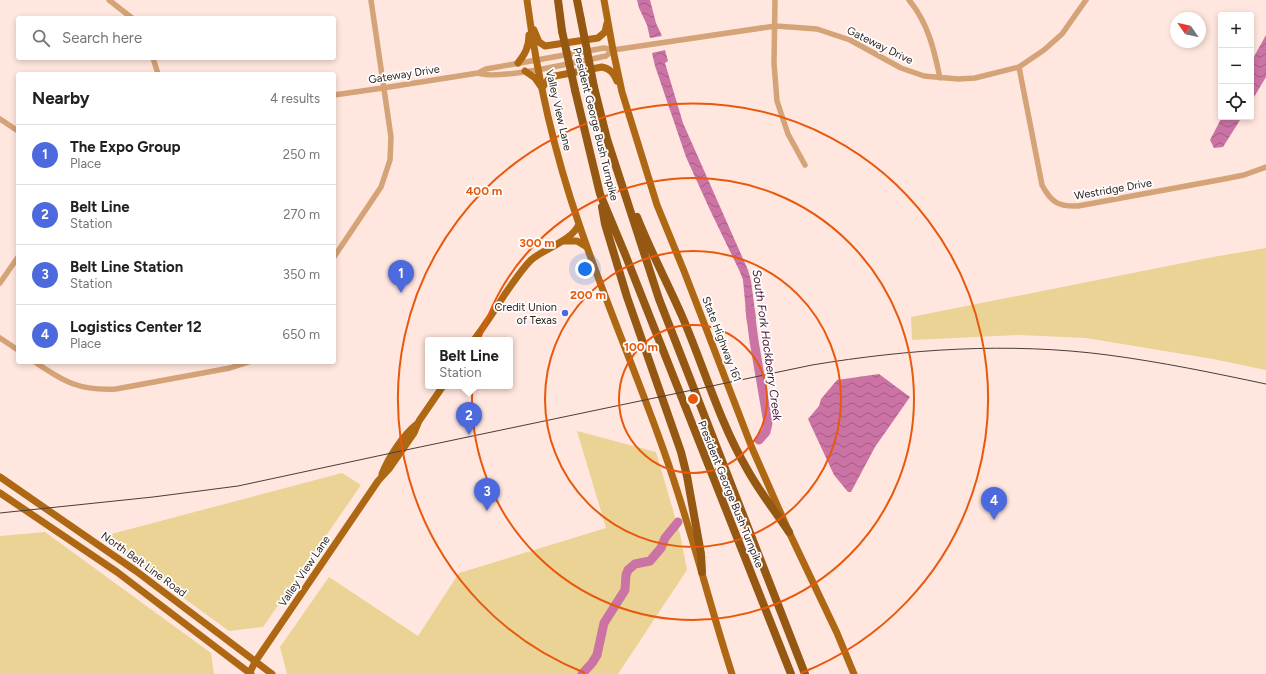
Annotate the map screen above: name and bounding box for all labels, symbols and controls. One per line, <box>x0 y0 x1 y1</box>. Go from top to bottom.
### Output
north arrow <box>1170 12 1206 48</box>
map controls <box>1218 12 1254 120</box>
button: + <box>1218 12 1254 48</box>
search box <box>16 16 336 60</box>
street label: Gateway Drive <box>845 24 915 67</box>
icon: search <box>30 27 52 49</box>
text: Search here <box>62 29 142 47</box>
street label: President George Bush Turnpike <box>570 46 621 202</box>
button: − <box>1218 48 1254 84</box>
street label: Gateway Drive <box>368 62 441 87</box>
street label: Valley View Lane <box>543 68 574 152</box>
button: locate <box>1218 84 1254 120</box>
text: Nearby <box>32 88 90 108</box>
text: 4 results <box>270 91 320 106</box>
text: The Expo Group <box>70 138 180 156</box>
text: 1 <box>42 147 48 162</box>
text: 250 m <box>283 147 320 162</box>
text: Place <box>70 156 101 171</box>
street label: Westridge Drive <box>1073 176 1153 203</box>
text: 400 m <box>466 184 502 198</box>
text: Belt Line <box>70 198 130 216</box>
text: 2 <box>41 207 49 222</box>
text: 270 m <box>283 207 320 222</box>
text: Station <box>70 216 112 231</box>
text: 300 m <box>519 236 555 250</box>
text: Belt Line Station <box>70 258 183 276</box>
your location <box>575 259 595 279</box>
pin: 1 <box>388 260 414 293</box>
text: 3 <box>41 267 49 282</box>
text: 350 m <box>283 267 320 282</box>
water label: South Fork Hackberry Creek <box>749 268 785 423</box>
text: Station <box>70 276 112 291</box>
text: 200 m <box>570 288 606 302</box>
street label: State Highway 161 <box>699 295 744 384</box>
place label: Credit Union of Texas <box>494 301 557 327</box>
marker: Credit Union of Texas <box>560 308 570 318</box>
text: Logistics Center 12 <box>70 318 202 336</box>
text: 4 <box>41 327 49 342</box>
text: 650 m <box>283 327 320 342</box>
text: Place <box>70 336 101 351</box>
popup <box>425 337 513 389</box>
text: 100 m <box>624 340 658 354</box>
text: Belt Line <box>439 347 499 365</box>
text: Station <box>439 365 481 380</box>
centre of rings <box>686 392 700 406</box>
pin: 2 <box>456 402 482 435</box>
street label: President George Bush Turnpike <box>695 419 766 570</box>
pin: 3 <box>474 478 500 511</box>
pin: 4 <box>981 487 1007 520</box>
street label: North Belt Line Road <box>99 529 189 600</box>
street label: Valley View Lane <box>276 533 333 609</box>

